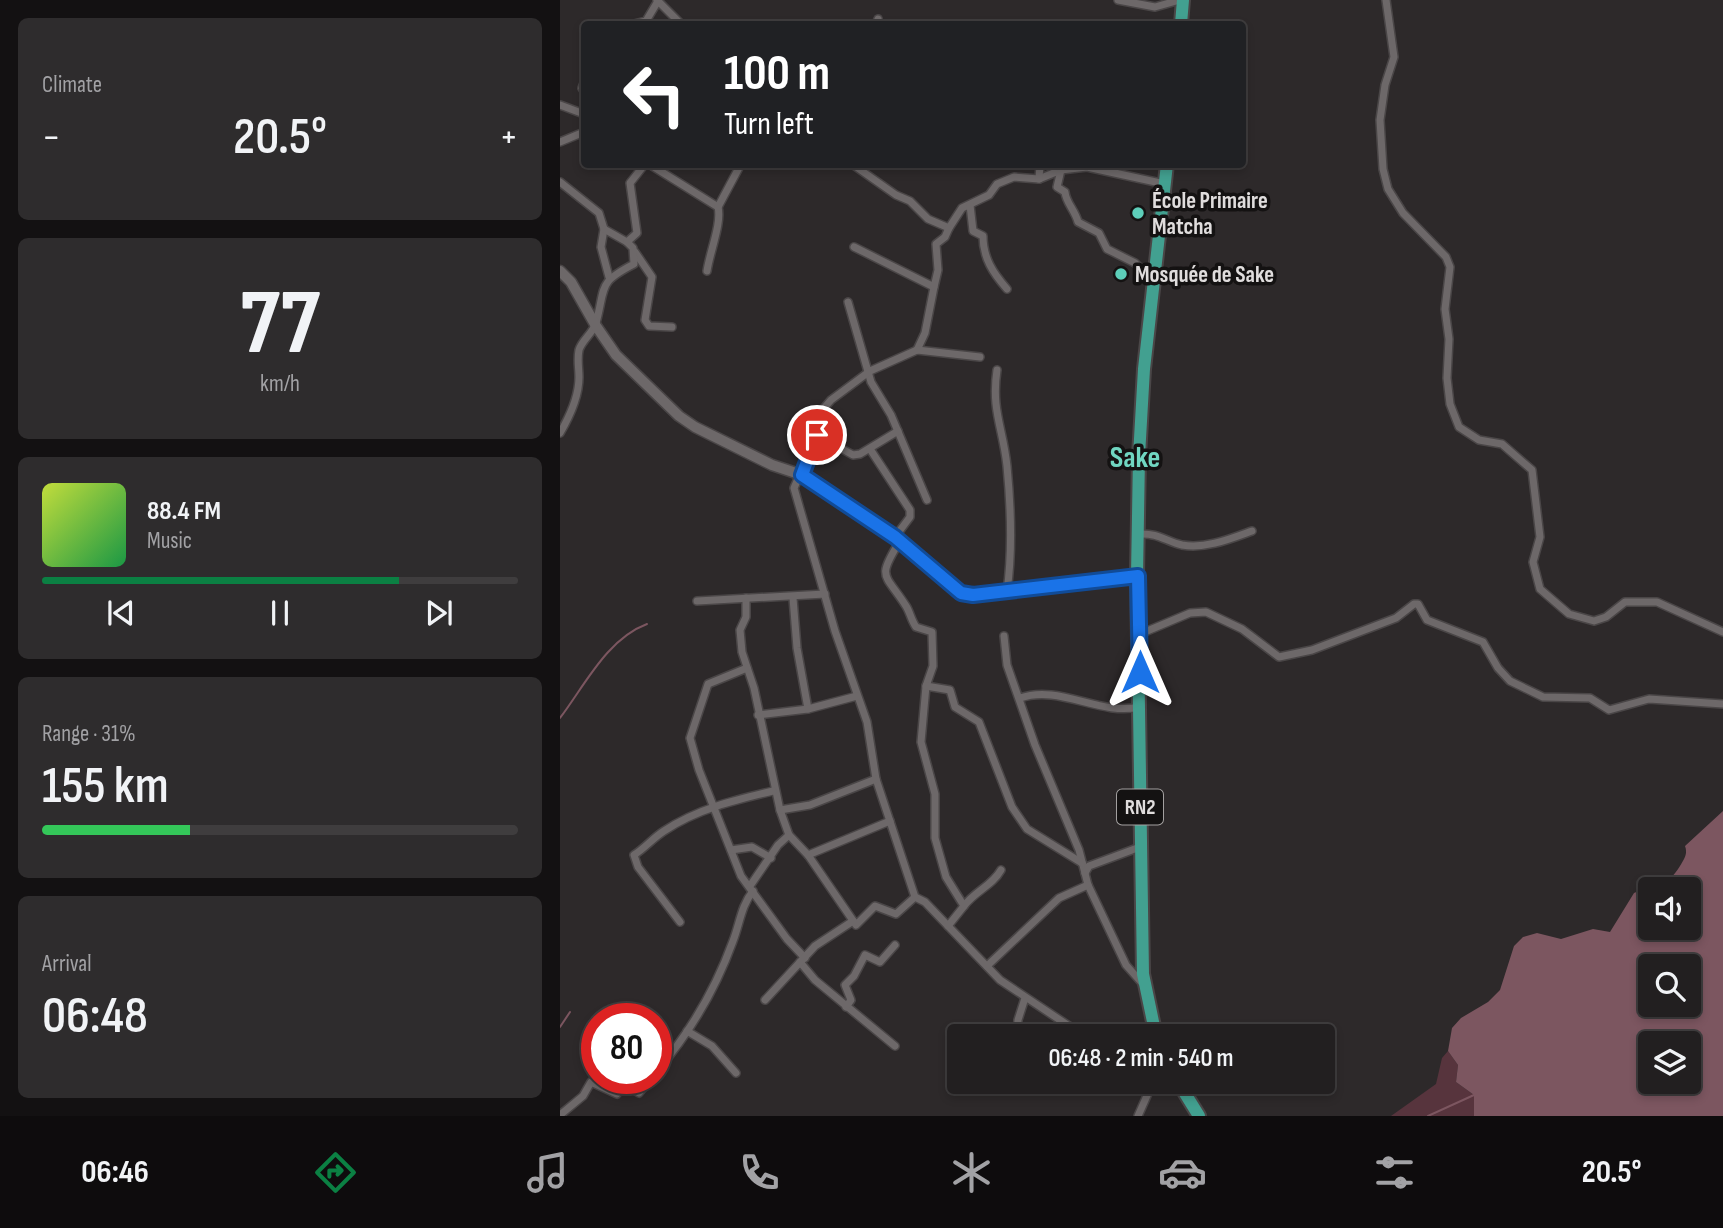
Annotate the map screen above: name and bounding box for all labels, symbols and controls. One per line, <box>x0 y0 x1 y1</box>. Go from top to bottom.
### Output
text: 100 m <box>724 45 830 104</box>
icon: left <box>609 49 700 140</box>
text: Climate <box>42 71 102 99</box>
text: Turn left <box>724 105 814 144</box>
text: 20.5° <box>233 106 327 169</box>
text: − <box>42 115 61 160</box>
text: + <box>499 115 518 160</box>
place label: École Primaire Matcha <box>1152 187 1268 241</box>
marker: École Primaire Matcha <box>1130 205 1146 221</box>
place label: Mosquée de Sake <box>1135 261 1274 289</box>
marker: Mosquée de Sake <box>1113 266 1129 282</box>
text: 77 <box>240 270 320 379</box>
text: km/h <box>260 370 300 398</box>
pin <box>787 405 847 465</box>
icon: arrive <box>798 416 836 454</box>
district label: Sake <box>1110 440 1160 476</box>
text: 88.4 FM <box>147 496 221 527</box>
text: Music <box>147 527 192 555</box>
icon: previous <box>102 594 140 632</box>
icon: pause <box>261 594 299 632</box>
icon: next <box>420 594 458 632</box>
position arrow <box>1103 635 1177 709</box>
text: Range · 31% <box>42 720 136 748</box>
text: 155 km <box>42 755 169 818</box>
road number: RN2 <box>1117 790 1163 824</box>
map controls <box>1638 877 1701 1094</box>
button: sound <box>1638 877 1701 940</box>
text: Arrival <box>42 950 91 978</box>
button: search <box>1638 954 1701 1017</box>
text: 06:48 <box>42 985 148 1048</box>
speed limit sign: 80 <box>581 1003 672 1094</box>
button: layers <box>1638 1031 1701 1094</box>
text: 06:48 · 2 min · 540 m <box>1048 1043 1234 1074</box>
icon: directions <box>311 1148 360 1197</box>
icon: music <box>523 1148 572 1197</box>
icon: phone <box>735 1148 784 1197</box>
icon: climate <box>947 1148 996 1197</box>
icon: car <box>1158 1148 1207 1197</box>
icon: filters <box>1370 1148 1419 1197</box>
text: 06:46 <box>81 1153 149 1192</box>
text: 20.5° <box>1582 1153 1642 1192</box>

